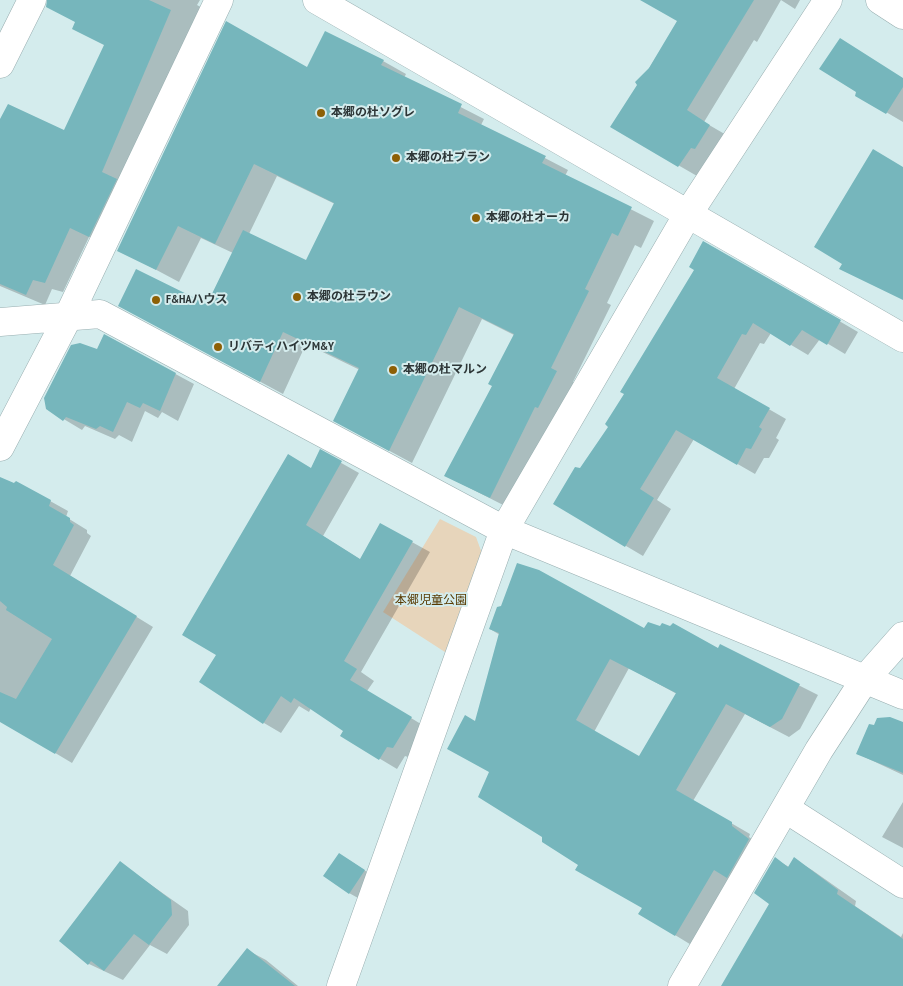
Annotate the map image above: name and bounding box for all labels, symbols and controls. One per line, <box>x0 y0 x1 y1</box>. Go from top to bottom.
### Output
place label: 本郷の杜ソグレ <box>331 106 415 120</box>
marker: 本郷の杜ソグレ <box>315 107 327 119</box>
place label: 本郷の杜ブラン <box>406 151 490 165</box>
marker: 本郷の杜ブラン <box>390 152 402 164</box>
place label: 本郷の杜オーカ <box>486 211 570 225</box>
marker: 本郷の杜オーカ <box>470 212 482 224</box>
place label: 本郷の杜ラウン <box>307 290 391 304</box>
marker: 本郷の杜ラウン <box>291 291 303 303</box>
place label: F&HAハウス <box>166 293 227 307</box>
marker: F&HAハウス <box>150 294 162 306</box>
place label: リバティハイツM&Y <box>228 340 334 354</box>
marker: リバティハイツM&Y <box>212 341 224 353</box>
place label: 本郷の杜マルン <box>403 363 487 377</box>
marker: 本郷の杜マルン <box>387 364 399 376</box>
park label: 本郷児童公園 <box>395 594 467 608</box>

